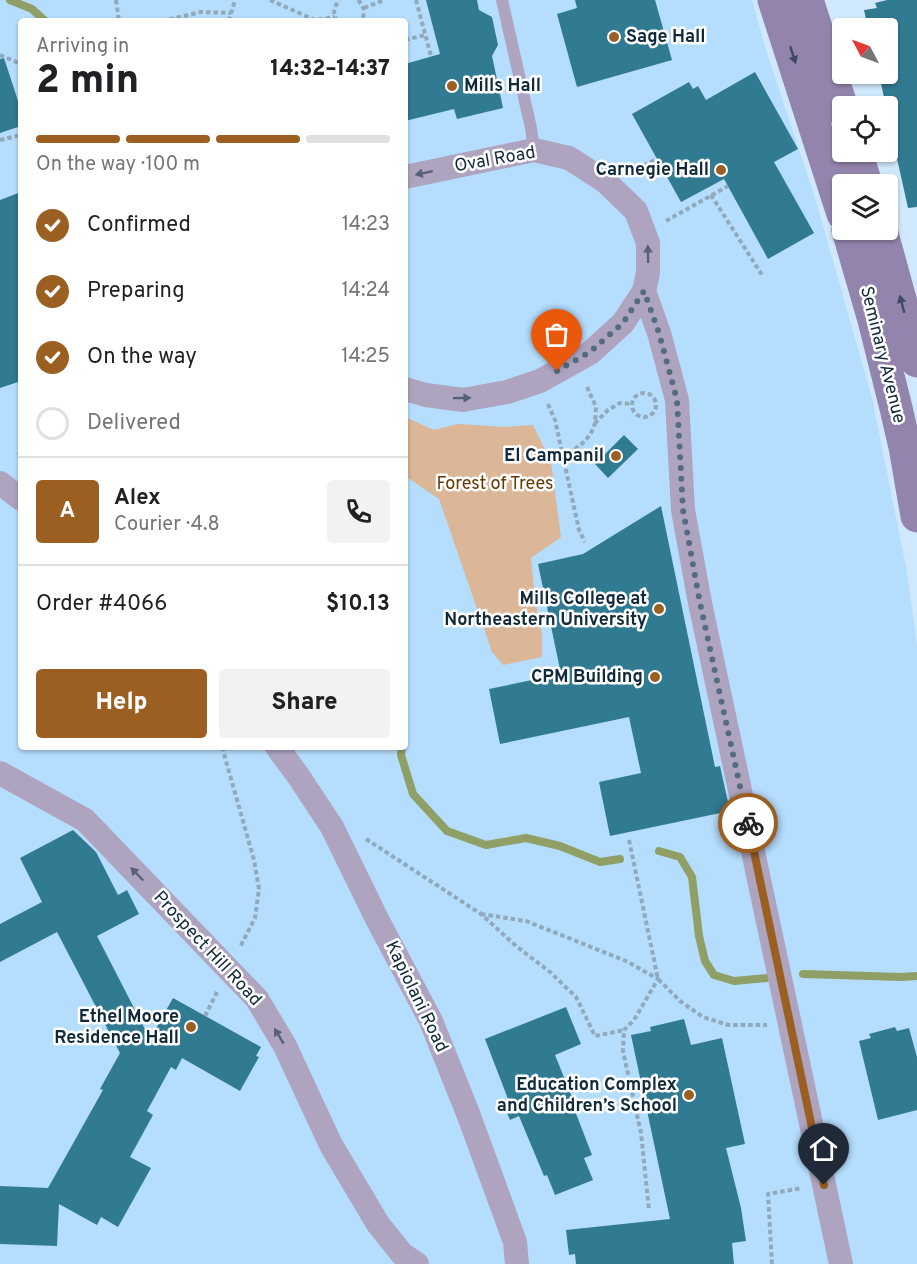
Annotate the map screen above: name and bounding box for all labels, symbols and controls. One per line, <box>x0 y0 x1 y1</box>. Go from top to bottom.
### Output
north arrow <box>832 18 898 84</box>
map controls <box>832 18 898 240</box>
place label: Sage Hall <box>626 26 705 49</box>
marker: Sage Hall <box>607 30 621 44</box>
text: Arriving in <box>36 34 129 60</box>
one-way arrow <box>788 47 798 65</box>
text: 14:32–14:37 <box>270 56 390 83</box>
text: 2 min <box>36 58 139 107</box>
place label: Mills Hall <box>464 75 541 98</box>
marker: Mills Hall <box>445 79 459 93</box>
button: locate <box>832 96 898 162</box>
street label: Oval Road <box>453 142 537 178</box>
text: On the way · 100 m <box>36 152 200 178</box>
place label: Carnegie Hall <box>595 159 709 182</box>
marker: Carnegie Hall <box>714 163 728 177</box>
one-way arrow <box>415 169 434 179</box>
button: layers <box>832 174 898 240</box>
icon: check <box>36 209 69 242</box>
text: Confirmed <box>87 212 191 239</box>
text: 14:23 <box>342 212 390 238</box>
one-way arrow <box>643 244 653 263</box>
icon: check <box>36 275 69 308</box>
text: Preparing <box>87 278 185 305</box>
text: 14:24 <box>342 278 390 304</box>
street label: Seminary Avenue <box>854 284 910 426</box>
one-way arrow <box>896 295 906 313</box>
pin <box>531 309 582 371</box>
icon: bag <box>540 318 573 351</box>
icon: check <box>36 341 69 374</box>
text: On the way <box>87 344 197 371</box>
text: 14:25 <box>341 344 390 370</box>
one-way arrow <box>453 393 472 403</box>
text: Delivered <box>87 410 181 437</box>
place label: El Campanil <box>504 445 604 468</box>
marker: El Campanil <box>609 449 623 463</box>
park label: Forest of Trees <box>437 473 553 496</box>
button: phone <box>327 480 390 543</box>
text: Alex <box>114 485 161 512</box>
text: A <box>60 498 75 525</box>
text: Courier · 4.8 <box>114 512 220 538</box>
place label: Mills College at Northeastern University <box>444 588 647 632</box>
text: Order #4066 <box>36 591 167 618</box>
text: $10.13 <box>326 591 390 618</box>
marker: Mills College at Northeastern University <box>652 602 666 616</box>
place label: CPM Building <box>531 666 643 689</box>
button: Help <box>36 669 207 738</box>
button: Share <box>219 669 390 738</box>
marker: CPM Building <box>648 670 662 684</box>
courier <box>718 793 778 853</box>
icon: bike <box>732 807 765 840</box>
one-way arrow <box>130 867 144 882</box>
street label: Prospect Hill Road <box>148 887 266 1011</box>
street label: Kapiolani Road <box>379 938 453 1056</box>
place label: Ethel Moore Residence Hall <box>54 1006 179 1050</box>
marker: Ethel Moore Residence Hall <box>184 1020 198 1034</box>
one-way arrow <box>273 1028 284 1044</box>
place label: Education Complex and Children’s School <box>497 1074 677 1118</box>
marker: Education Complex and Children’s School <box>682 1088 696 1102</box>
pin <box>798 1123 849 1185</box>
icon: home <box>807 1132 840 1165</box>

